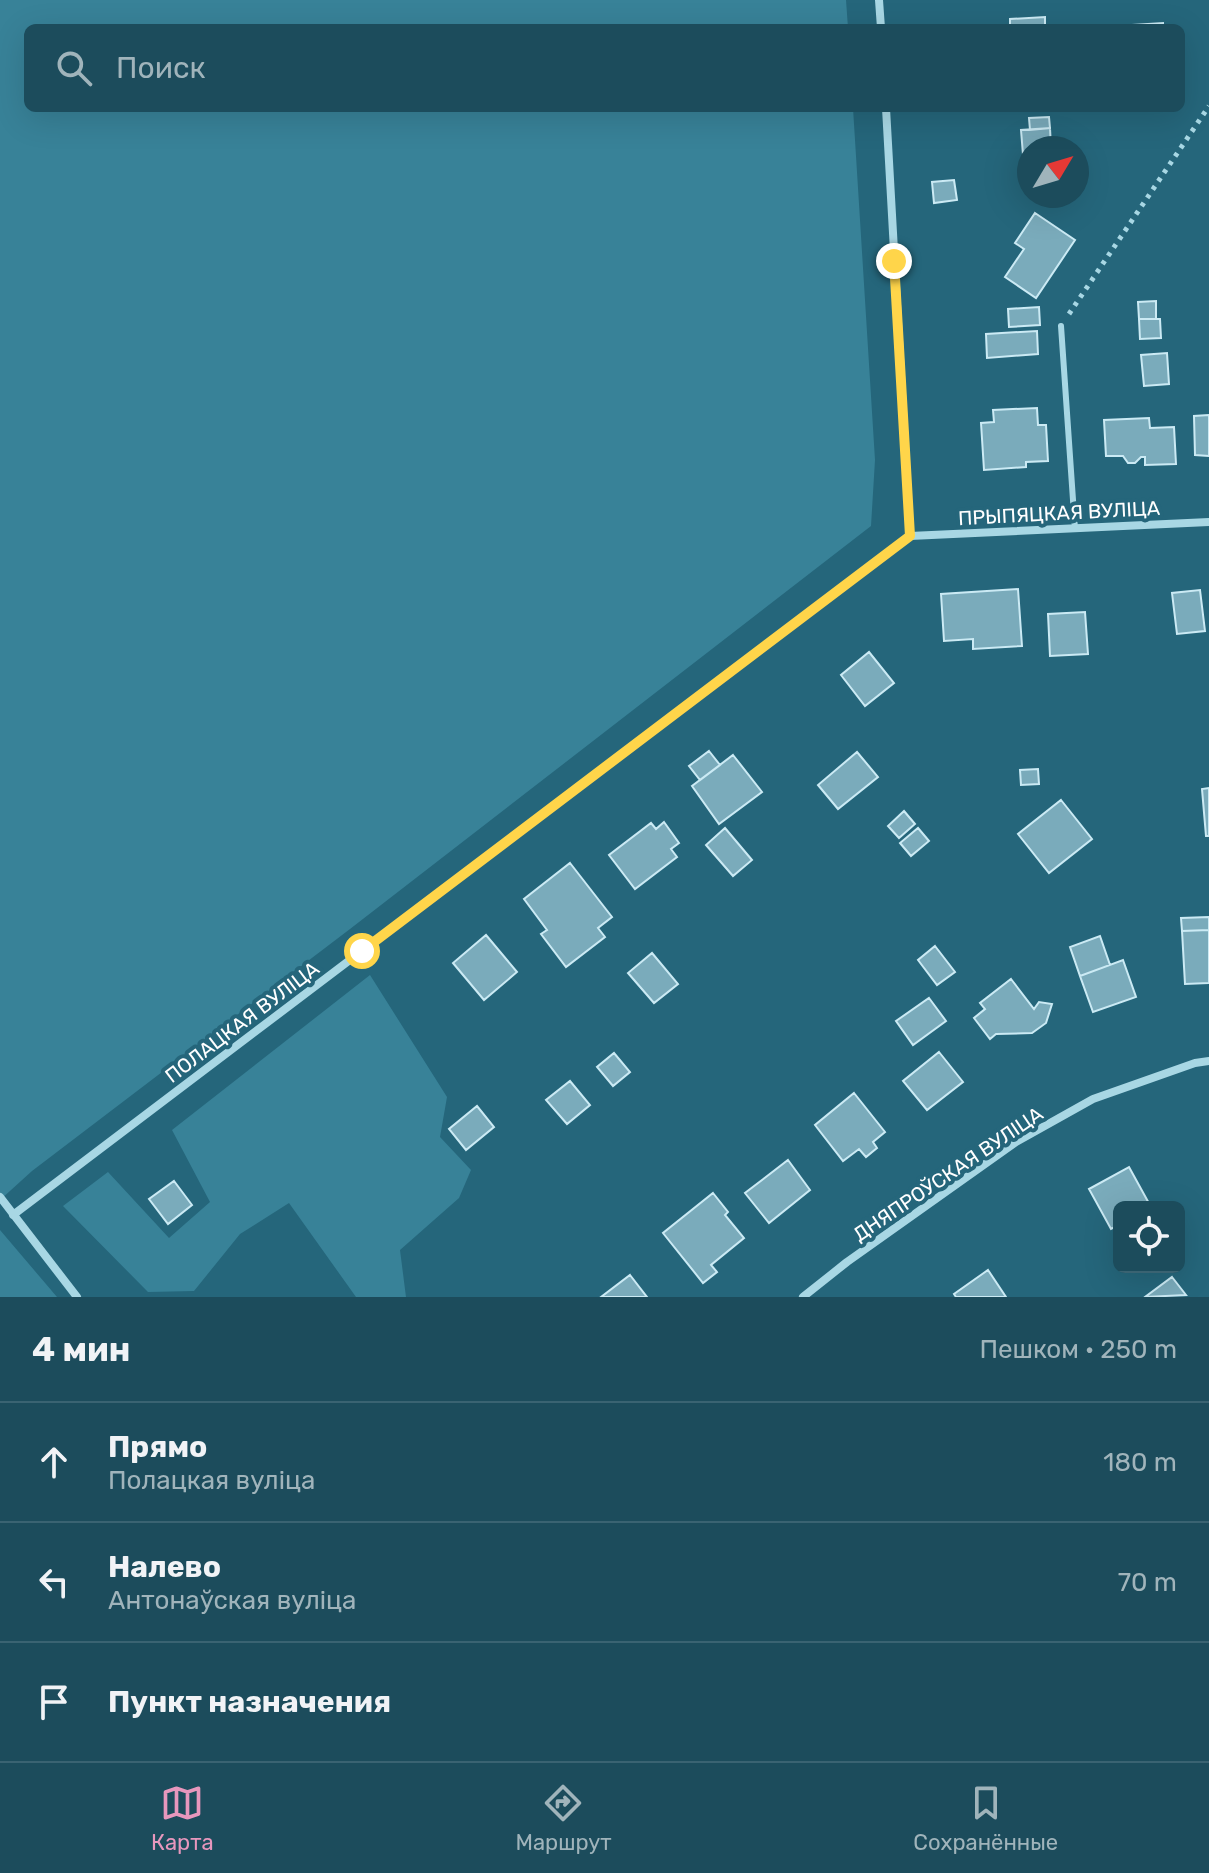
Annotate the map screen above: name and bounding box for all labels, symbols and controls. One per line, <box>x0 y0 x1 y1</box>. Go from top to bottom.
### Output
search box <box>24 24 1185 112</box>
icon: search <box>52 46 96 90</box>
text: Поиск <box>116 50 206 86</box>
north arrow <box>1017 136 1089 208</box>
route end <box>876 243 912 279</box>
street label: ПРЫПЯЦКАЯ ВУЛІЦА <box>957 496 1161 530</box>
route start <box>344 933 380 969</box>
street label: ПОЛАЦКАЯ ВУЛІЦА <box>160 956 324 1088</box>
street label: ДНЯПРОЎСКАЯ ВУЛІЦА <box>849 1102 1047 1246</box>
map controls <box>1113 1201 1185 1273</box>
button: locate <box>1113 1201 1185 1273</box>
text: 4 мин <box>32 1329 130 1370</box>
text: Пешком · 250 m <box>979 1334 1177 1365</box>
text: Прямо <box>108 1429 207 1465</box>
icon: ahead <box>32 1440 76 1484</box>
text: 180 m <box>1103 1447 1177 1478</box>
text: Полацкая вуліца <box>108 1465 315 1496</box>
text: Налево <box>108 1549 221 1585</box>
icon: left <box>32 1560 76 1604</box>
text: 70 m <box>1118 1567 1177 1598</box>
text: Антонаўская вуліца <box>108 1585 356 1616</box>
icon: arrive <box>32 1680 76 1724</box>
text: Пункт назначения <box>108 1684 391 1720</box>
tab: Карта <box>151 1781 214 1856</box>
tab: Маршрут <box>515 1781 611 1856</box>
tab: Сохранённые <box>913 1781 1058 1856</box>

